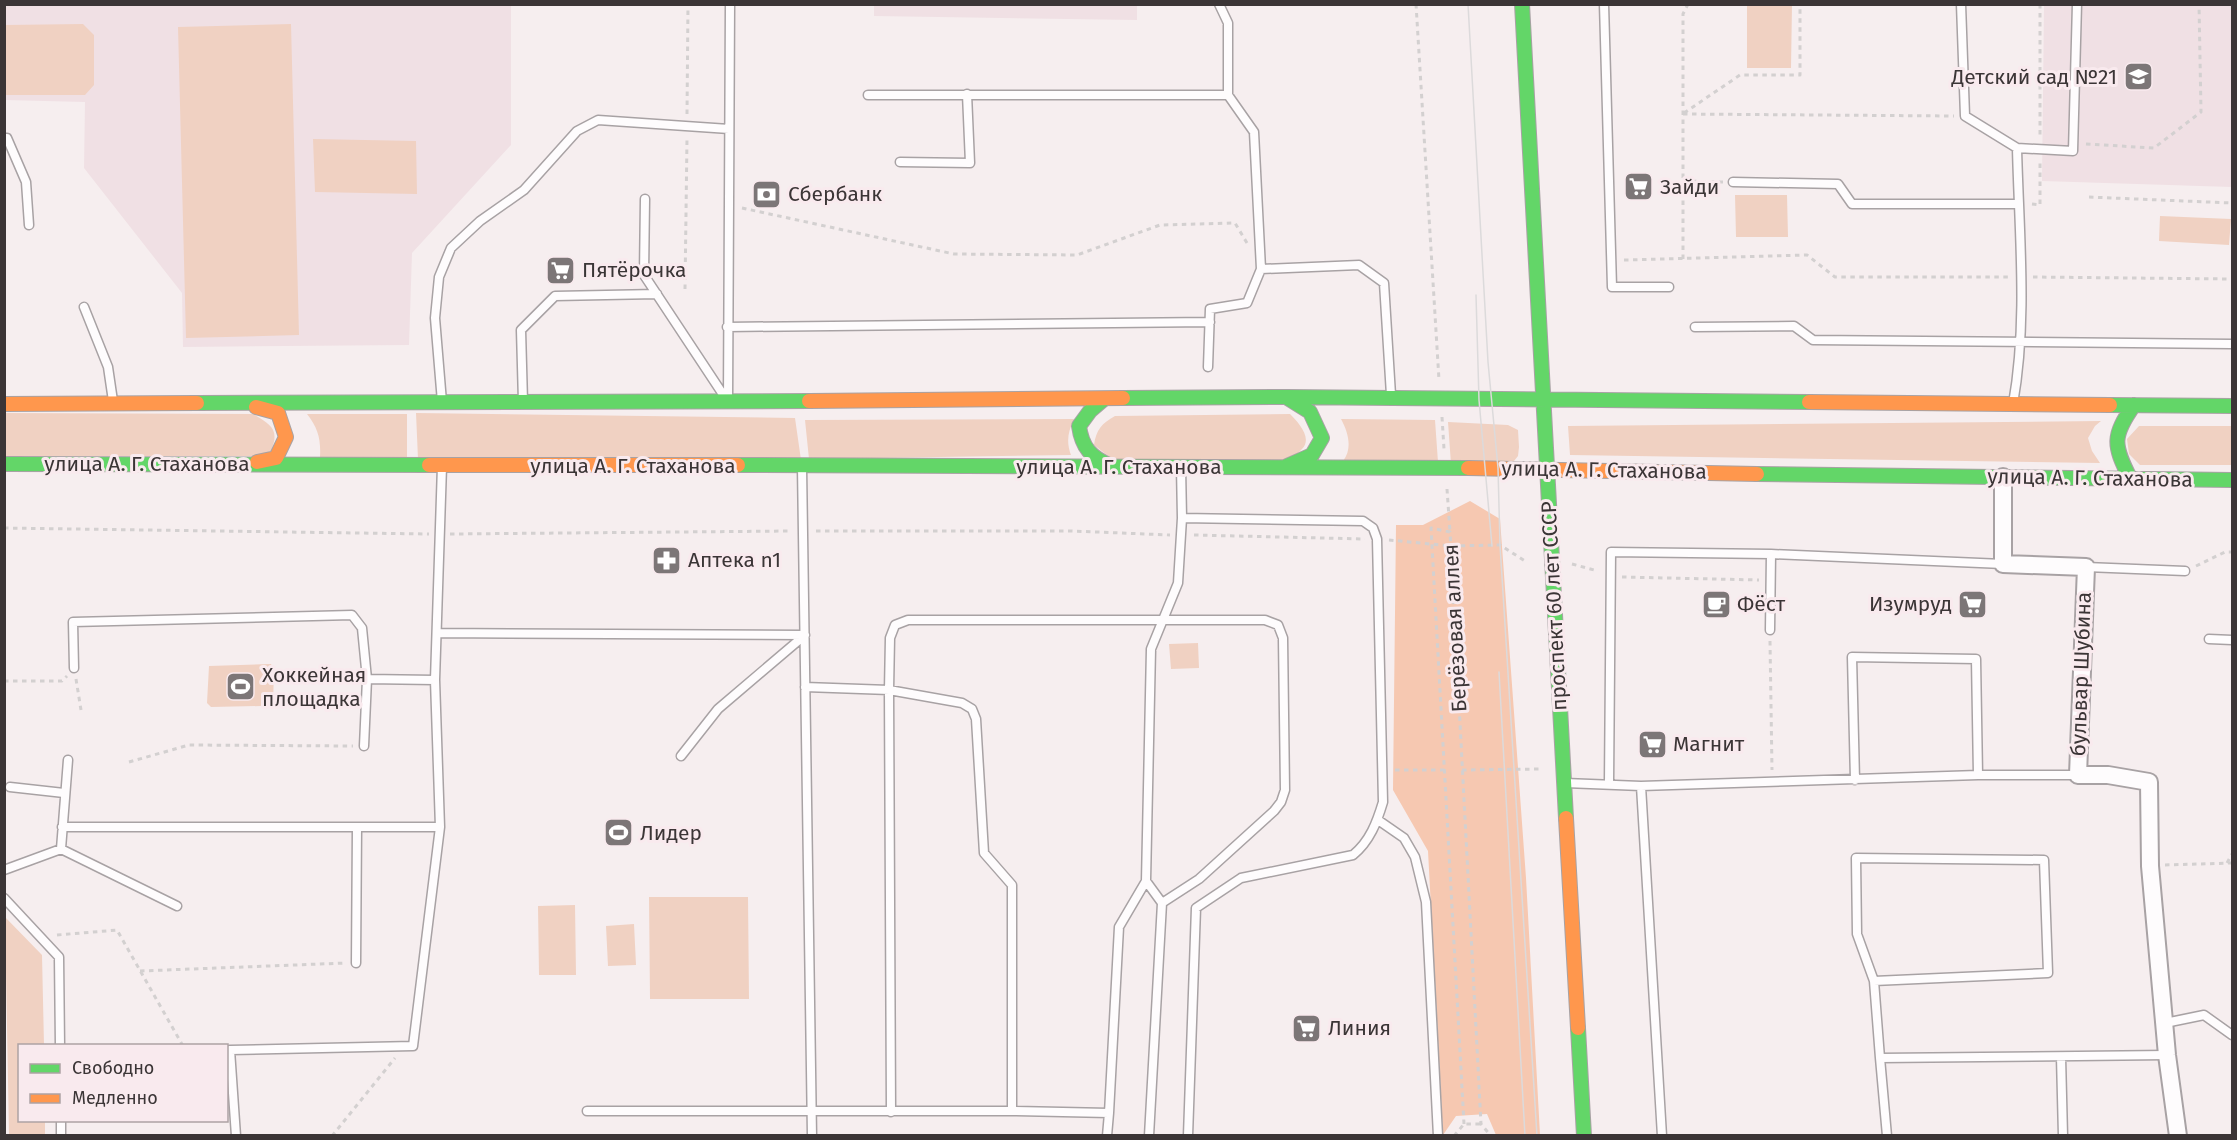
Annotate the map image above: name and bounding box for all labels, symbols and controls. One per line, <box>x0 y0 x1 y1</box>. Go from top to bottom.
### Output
school or university icon: Детский сад №21 <box>2122 61 2154 93</box>
place label: Детский сад №21 <box>1951 64 2117 90</box>
supermarket icon: Зайди <box>1623 171 1655 203</box>
place label: Зайди <box>1660 174 1719 200</box>
bank icon: Сбербанк <box>751 178 783 210</box>
place label: Сбербанк <box>788 181 882 207</box>
supermarket icon: Пятёрочка <box>545 254 577 286</box>
place label: Пятёрочка <box>582 257 686 283</box>
street label: улица А. Г. Стаханова <box>44 451 250 477</box>
street label: улица А. Г. Стаханова <box>530 453 736 479</box>
street label: улица А. Г. Стаханова <box>1016 454 1222 480</box>
street label: улица А. Г. Стаханова <box>1501 455 1707 485</box>
street label: улица А. Г. Стаханова <box>1987 463 2193 493</box>
street label: проспект 60 лет СССР <box>1536 500 1572 712</box>
street label: Берёзовая аллея <box>1438 543 1472 713</box>
pharmacy icon: Аптека n1 <box>651 544 683 576</box>
place label: Аптека n1 <box>688 547 781 573</box>
cafe icon: Фёст <box>1700 588 1732 620</box>
supermarket icon: Изумруд <box>1957 588 1989 620</box>
place label: Фёст <box>1737 591 1786 617</box>
place label: Изумруд <box>1869 591 1952 617</box>
street label: бульвар Шубина <box>2065 591 2097 757</box>
place label: Хоккейная площадка <box>262 662 366 712</box>
sports icon: Хоккейная площадка <box>225 671 257 703</box>
supermarket icon: Магнит <box>1636 728 1668 760</box>
place label: Магнит <box>1673 731 1745 757</box>
sports icon: Лидер <box>603 817 635 849</box>
place label: Лидер <box>640 820 702 846</box>
supermarket icon: Линия <box>1291 1012 1323 1044</box>
place label: Линия <box>1328 1015 1391 1041</box>
legend <box>18 1044 228 1122</box>
text: Свободно <box>72 1057 154 1079</box>
text: Медленно <box>72 1087 158 1109</box>

